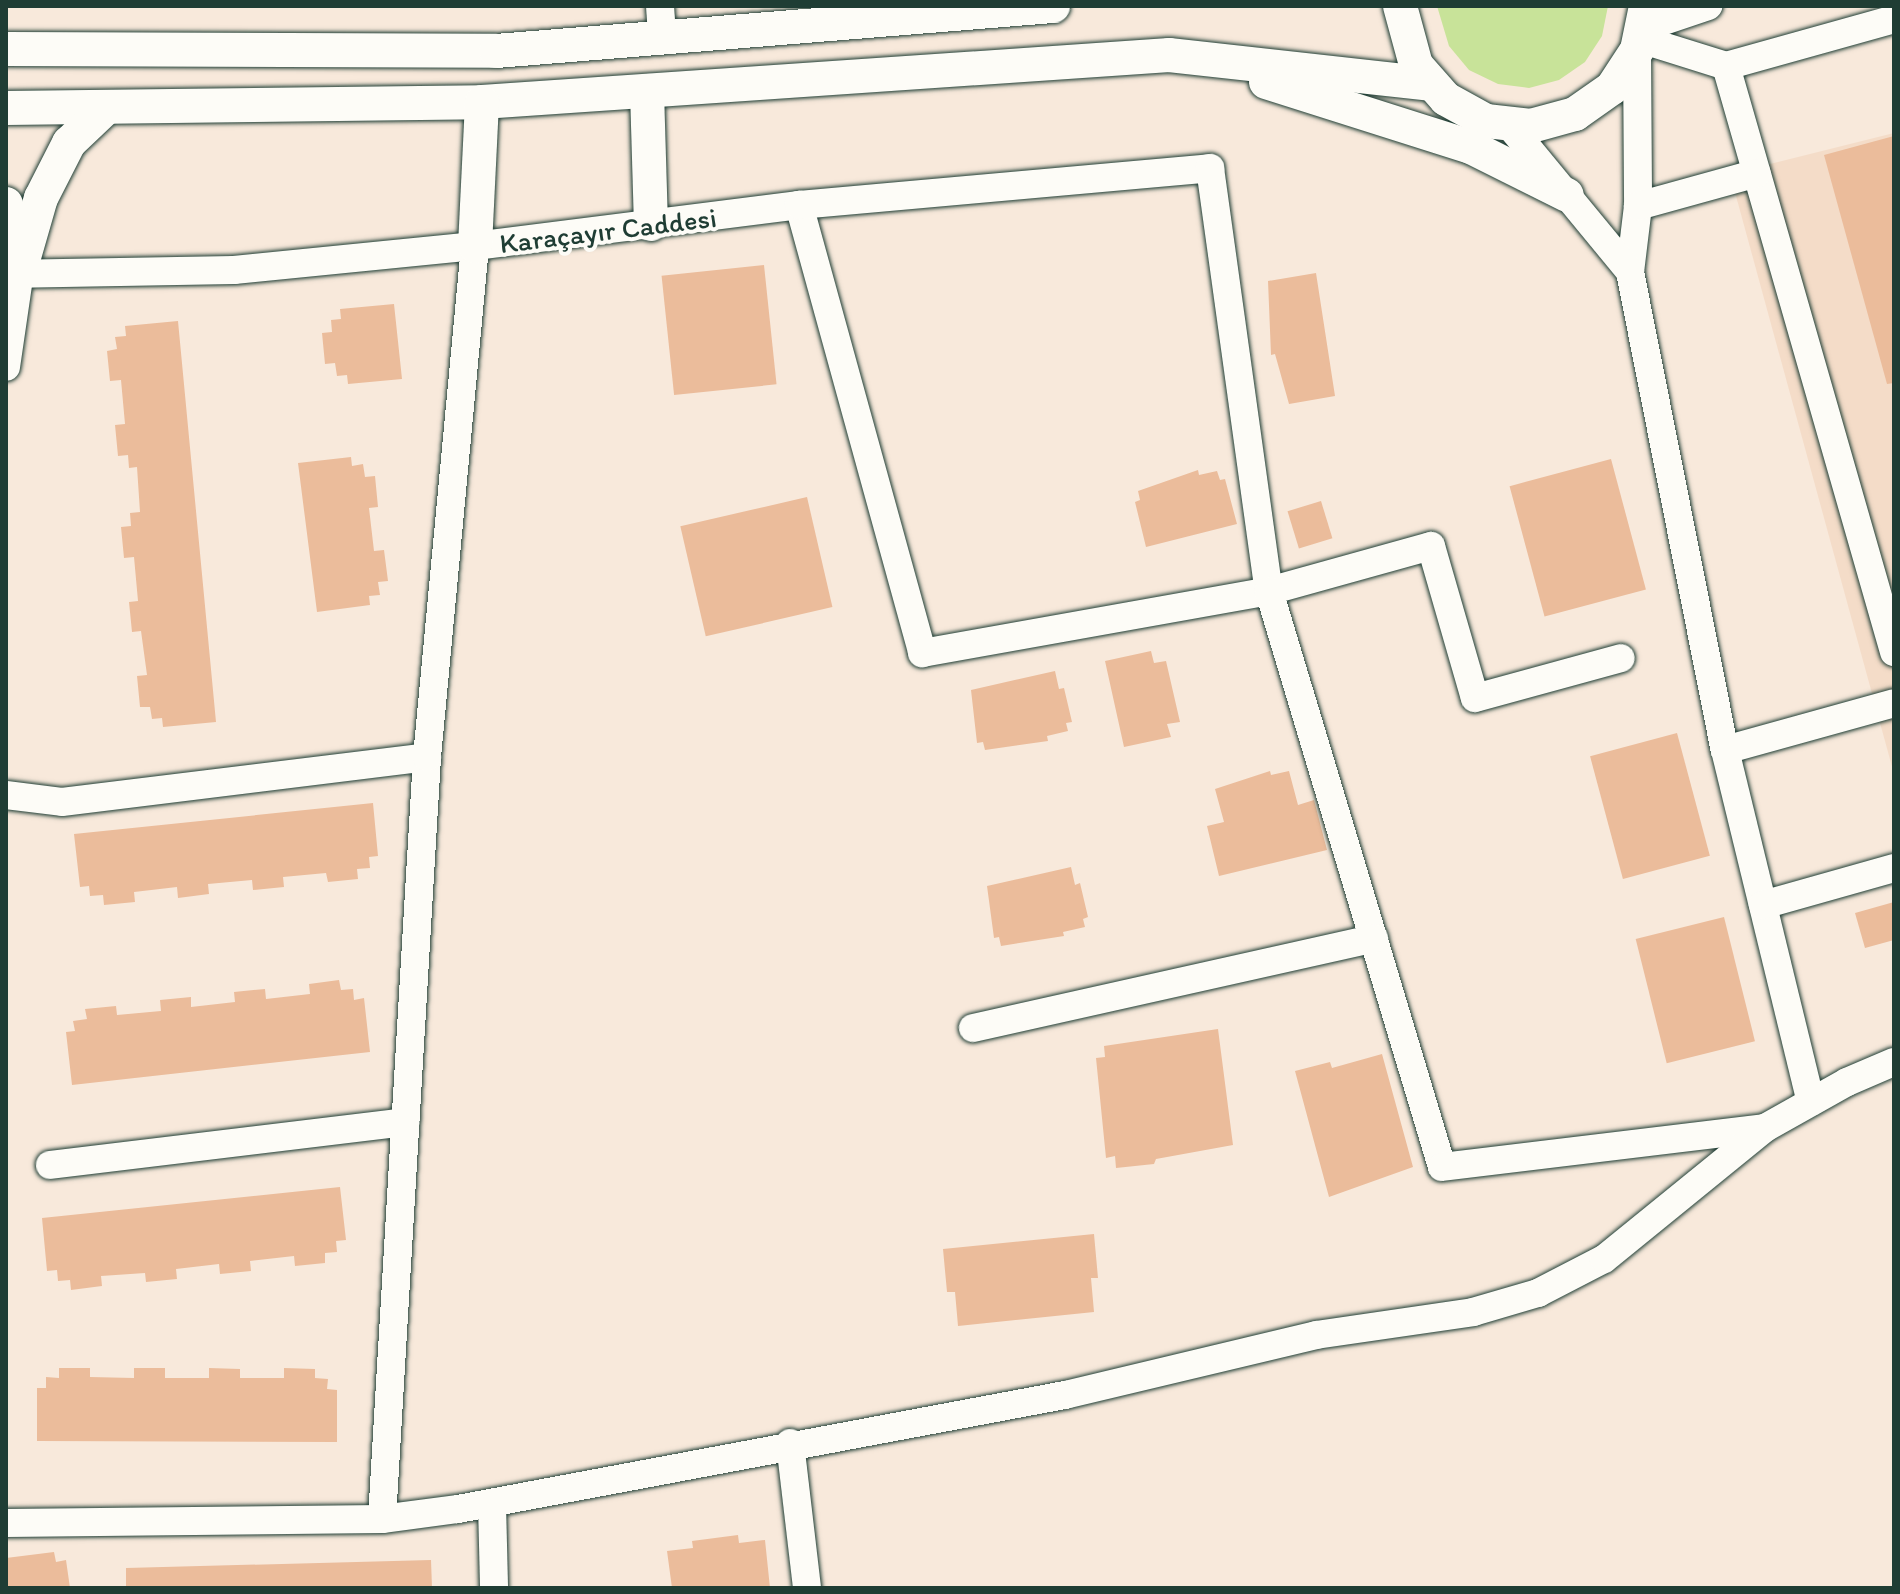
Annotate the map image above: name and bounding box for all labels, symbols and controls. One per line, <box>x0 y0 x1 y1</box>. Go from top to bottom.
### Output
street label: Karaçayır Caddesi <box>497 200 719 260</box>

